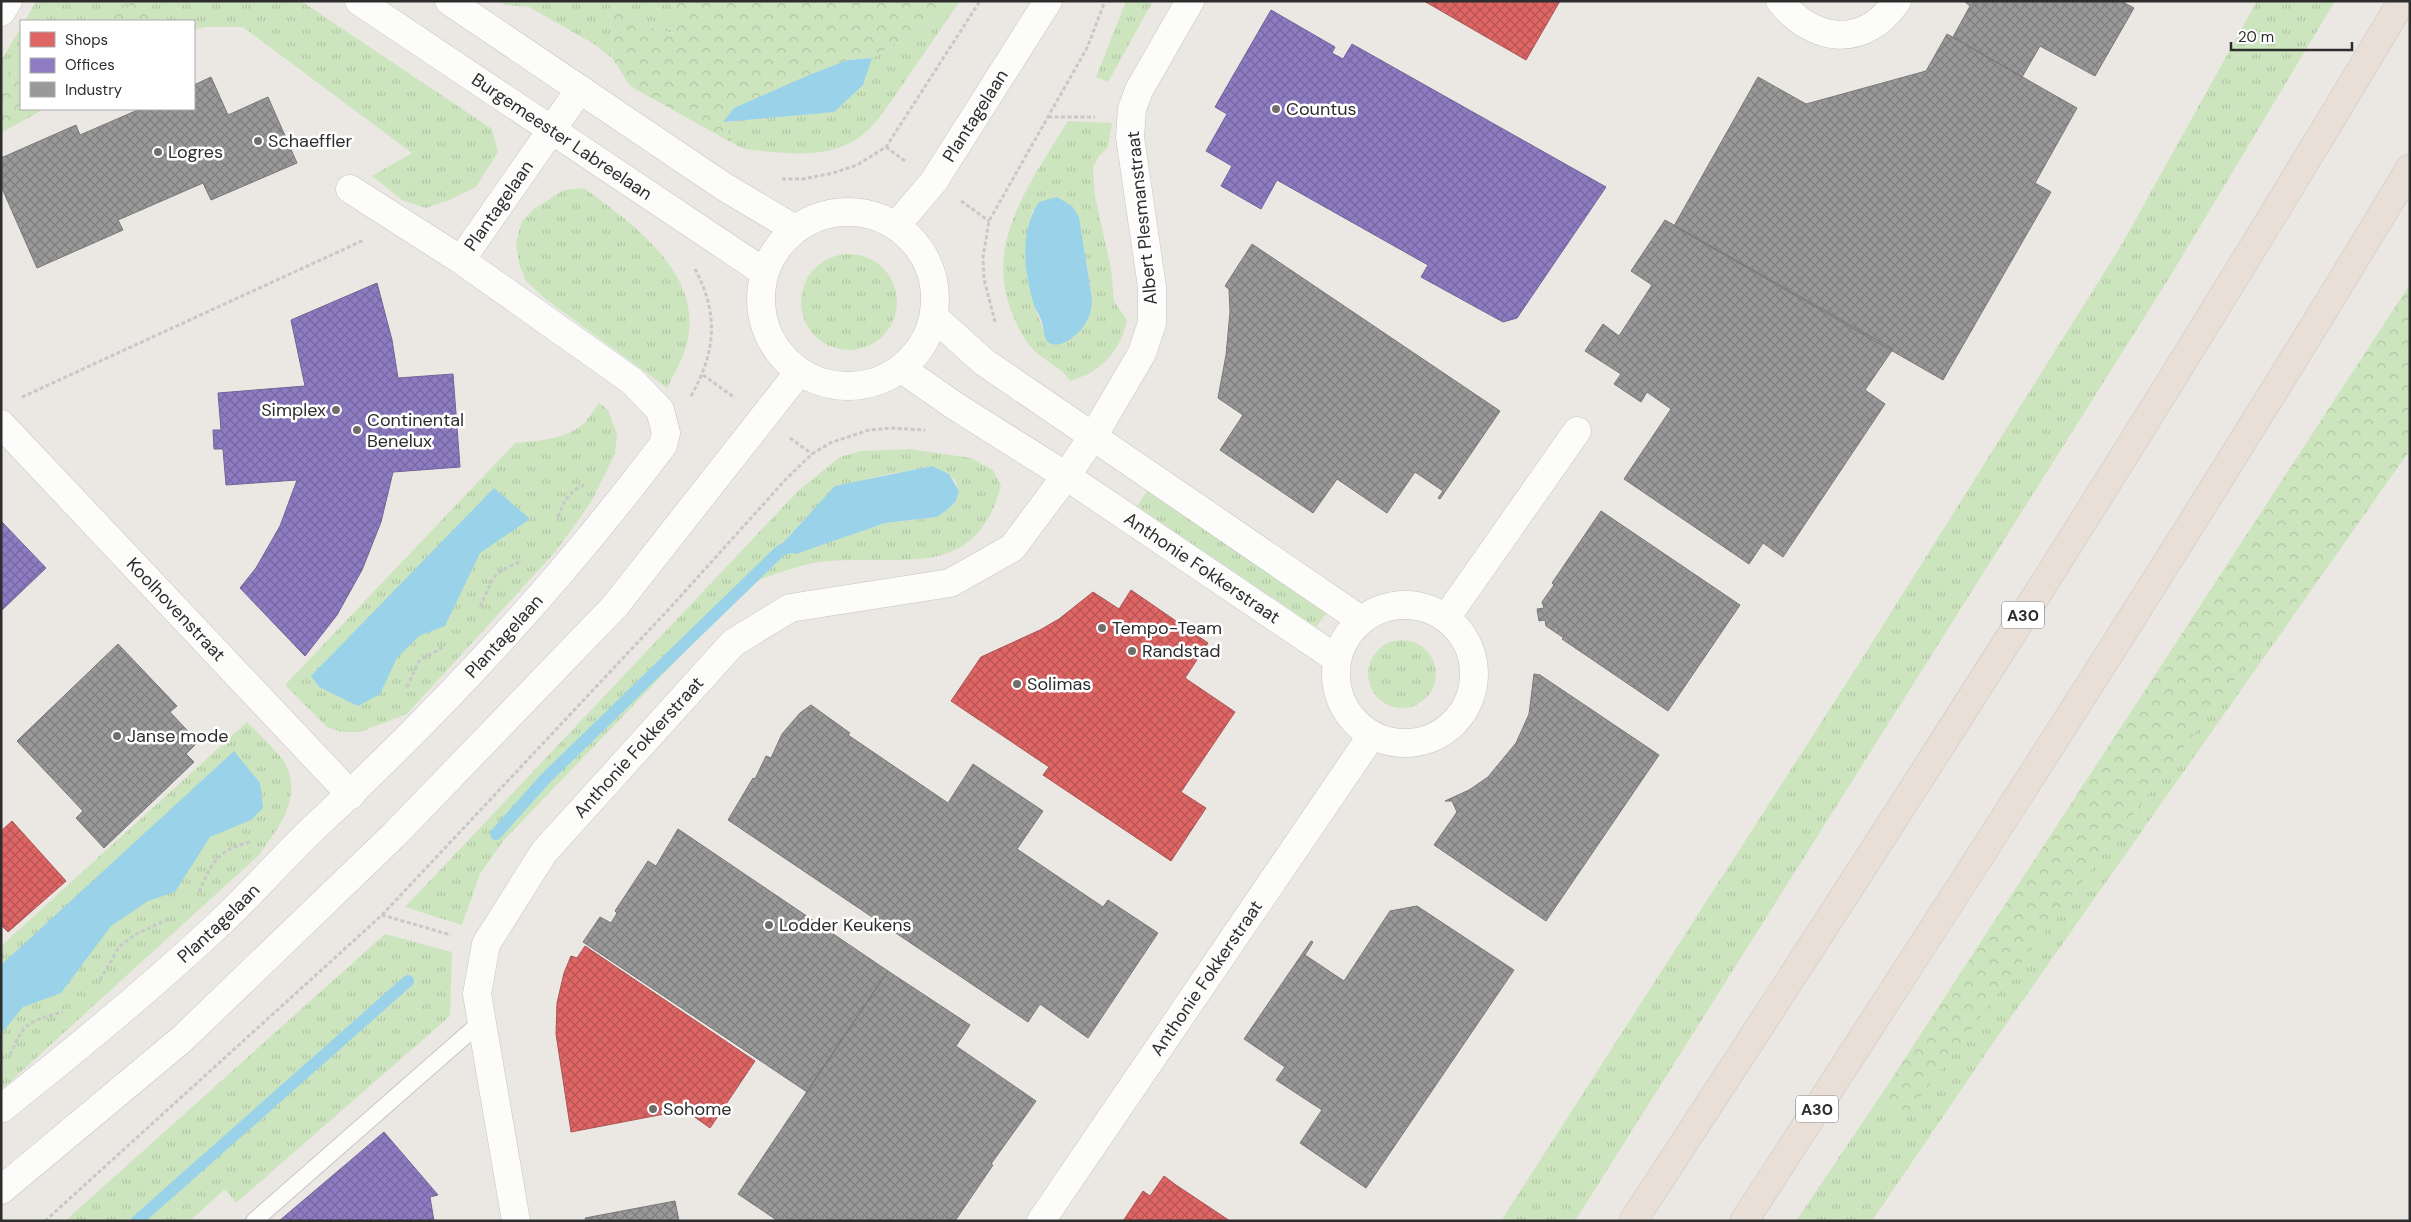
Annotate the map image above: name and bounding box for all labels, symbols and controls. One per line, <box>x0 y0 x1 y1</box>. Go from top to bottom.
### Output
legend <box>20 20 195 110</box>
scale bar <box>2231 20 2352 52</box>
text: 20 m <box>2238 27 2274 47</box>
text: Shops <box>65 30 108 50</box>
text: Offices <box>65 55 115 75</box>
street label: Plantagelaan <box>937 65 1014 167</box>
street label: Burgemeester Labreelaan <box>467 68 657 206</box>
text: Industry <box>65 80 123 100</box>
place label: Countus <box>1286 97 1357 121</box>
marker: Countus <box>1270 103 1282 115</box>
place label: Schaeffler <box>268 129 353 153</box>
street label: Albert Plesmanstraat <box>1121 130 1163 306</box>
marker: Schaeffler <box>252 135 264 147</box>
place label: Logres <box>168 140 223 164</box>
marker: Logres <box>152 146 164 158</box>
street label: Plantagelaan <box>459 156 539 256</box>
place label: Simplex <box>261 398 326 422</box>
marker: Simplex <box>330 404 342 416</box>
place label: Continental Benelux <box>367 408 464 453</box>
marker: Continental Benelux <box>351 424 363 436</box>
street label: Anthonie Fokkerstraat <box>1119 507 1285 629</box>
street label: Koolhovenstraat <box>121 552 231 667</box>
street label: Plantagelaan <box>460 589 548 683</box>
road number: A30 <box>2002 602 2044 628</box>
place label: Tempo-Team <box>1112 616 1222 640</box>
marker: Tempo-Team <box>1096 622 1108 634</box>
place label: Randstad <box>1142 639 1221 663</box>
marker: Randstad <box>1126 645 1138 657</box>
street label: Anthonie Fokkerstraat <box>568 671 709 823</box>
place label: Solimas <box>1027 672 1091 696</box>
marker: Solimas <box>1011 678 1023 690</box>
place label: Janse mode <box>127 724 228 748</box>
marker: Janse mode <box>111 730 123 742</box>
street label: Plantagelaan <box>172 878 265 968</box>
street label: Anthonie Fokkerstraat <box>1145 896 1268 1060</box>
place label: Lodder Keukens <box>779 913 912 937</box>
marker: Lodder Keukens <box>763 919 775 931</box>
road number: A30 <box>1796 1096 1838 1122</box>
place label: Sohome <box>663 1097 731 1121</box>
marker: Sohome <box>647 1103 659 1115</box>

